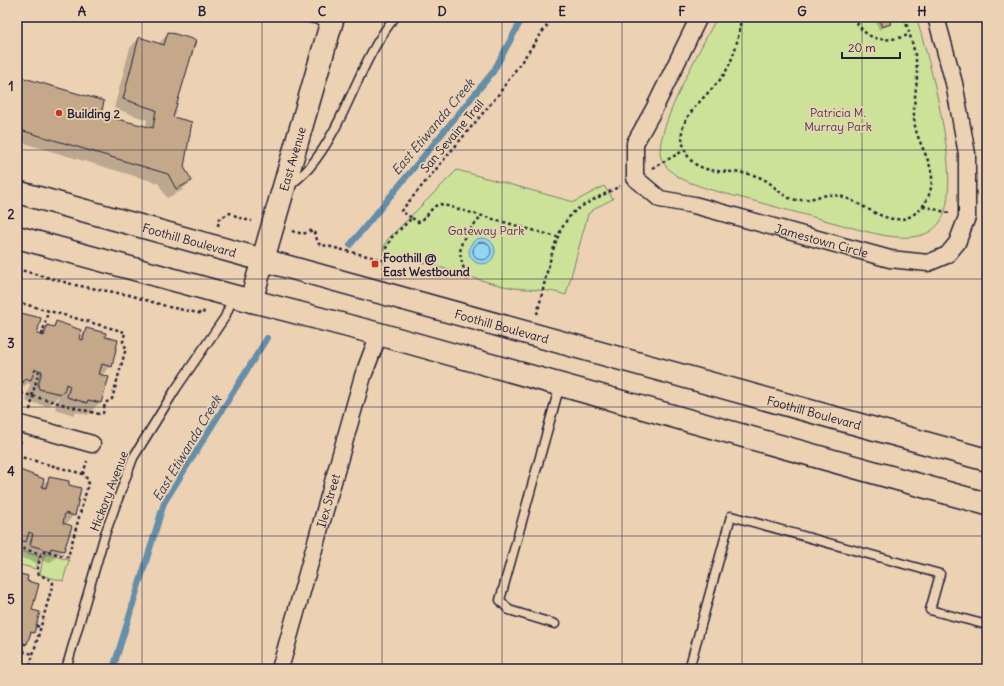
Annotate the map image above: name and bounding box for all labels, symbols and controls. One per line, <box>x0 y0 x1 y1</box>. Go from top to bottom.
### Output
text: A <box>78 3 87 20</box>
text: B <box>198 3 207 20</box>
text: C <box>318 3 327 20</box>
text: D <box>437 3 447 20</box>
text: E <box>558 3 566 20</box>
text: F <box>678 3 686 20</box>
text: G <box>797 3 807 20</box>
text: H <box>917 3 927 20</box>
scale bar <box>842 34 900 60</box>
text: 20 m <box>848 40 876 55</box>
water label: East Etiwanda Creek <box>388 74 479 179</box>
text: 1 <box>8 78 14 95</box>
street label: San Sevaine Trail <box>417 97 487 175</box>
park label: Patricia M. Murray Park <box>804 105 872 134</box>
place label: Building 2 <box>67 106 120 122</box>
marker: Building 2 <box>54 108 64 118</box>
street label: East Avenue <box>276 125 308 193</box>
text: 2 <box>7 206 15 223</box>
street label: Foothill Boulevard <box>141 220 238 260</box>
street label: Jamestown Circle <box>773 220 870 260</box>
park label: Gateway Park <box>448 223 524 238</box>
place label: Foothill @ East Westbound <box>383 250 470 279</box>
marker: Foothill @ East Westbound <box>370 259 380 269</box>
street label: Foothill Boulevard <box>453 306 551 346</box>
text: 3 <box>7 335 15 352</box>
water label: East Etiwanda Creek <box>149 391 226 504</box>
street label: Foothill Boulevard <box>765 392 863 432</box>
street label: Hickory Avenue <box>87 449 131 533</box>
text: 4 <box>7 463 15 480</box>
street label: Ilex Street <box>313 472 342 529</box>
text: 5 <box>7 591 15 608</box>

